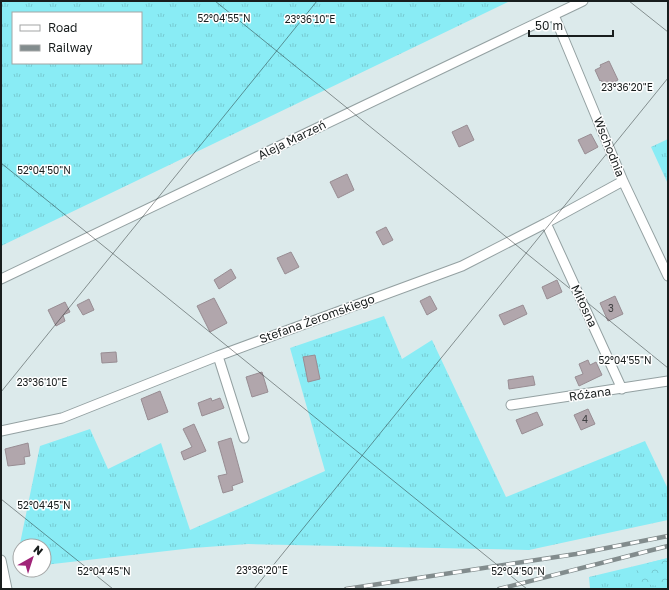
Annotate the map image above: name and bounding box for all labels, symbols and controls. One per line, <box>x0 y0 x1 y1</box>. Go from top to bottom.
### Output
legend <box>12 12 142 64</box>
text: 52°04'55"N <box>197 12 251 24</box>
scale bar <box>529 12 613 38</box>
text: 23°36'10"E <box>285 13 335 25</box>
text: 50 m <box>535 18 563 33</box>
text: Road <box>48 20 77 35</box>
text: Railway <box>48 40 93 55</box>
text: 23°36'20"E <box>601 81 653 93</box>
street label: Wschodnia <box>591 115 628 179</box>
street label: Aleja Marzeń <box>255 117 328 162</box>
text: 52°04'50"N <box>17 164 71 176</box>
street label: Miłosna <box>568 282 601 329</box>
street label: Stefana Żeromskiego <box>257 291 376 346</box>
house number: 3 <box>608 302 614 314</box>
text: 52°04'55"N <box>598 354 652 366</box>
text: 23°36'10"E <box>17 376 67 388</box>
street label: Różana <box>568 383 612 404</box>
house number: 4 <box>582 413 588 425</box>
text: 52°04'45"N <box>17 499 71 511</box>
north arrow <box>12 538 52 578</box>
text: N <box>31 542 46 558</box>
text: 23°36'20"E <box>236 564 288 576</box>
text: 52°04'45"N <box>77 565 131 577</box>
text: 52°04'50"N <box>491 565 545 577</box>

